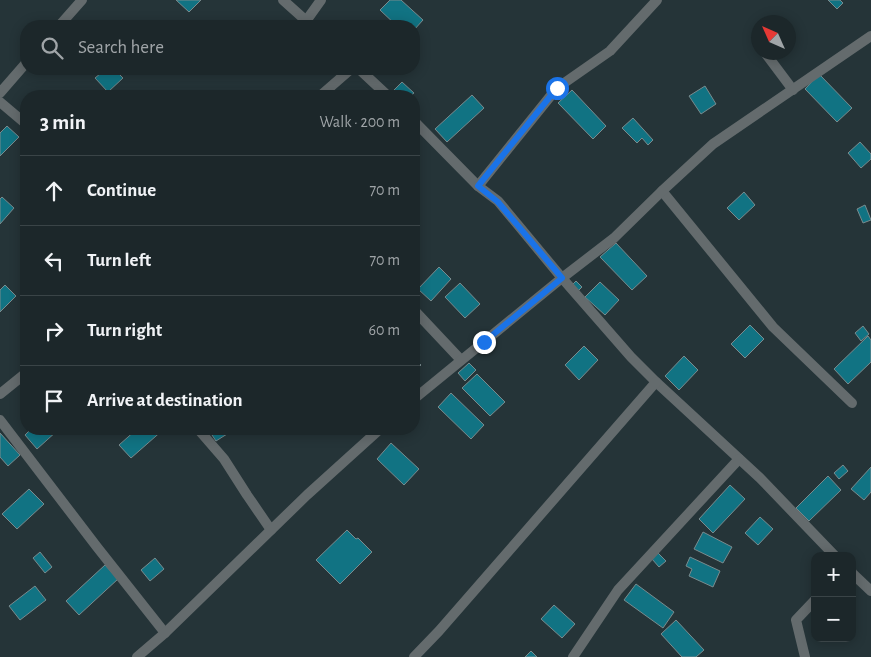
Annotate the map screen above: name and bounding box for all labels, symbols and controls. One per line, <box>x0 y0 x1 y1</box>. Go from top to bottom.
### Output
north arrow <box>751 15 796 60</box>
search box <box>20 20 420 75</box>
icon: search <box>38 34 66 62</box>
text: Search here <box>78 38 164 57</box>
route start <box>546 77 569 100</box>
text: 3 min <box>40 112 86 133</box>
text: Walk · 200 m <box>319 114 400 130</box>
icon: ahead <box>40 177 68 205</box>
text: Continue <box>87 181 156 200</box>
text: 70 m <box>369 182 400 198</box>
icon: left <box>40 247 68 275</box>
text: Turn left <box>87 251 151 270</box>
text: 70 m <box>369 252 400 268</box>
icon: right <box>40 317 68 345</box>
text: Turn right <box>87 321 162 340</box>
text: 60 m <box>369 322 400 338</box>
route end <box>473 331 496 354</box>
icon: arrive <box>40 387 68 415</box>
text: Arrive at destination <box>87 391 243 410</box>
map controls <box>811 552 856 642</box>
button: + <box>811 552 856 597</box>
button: − <box>811 597 856 642</box>

